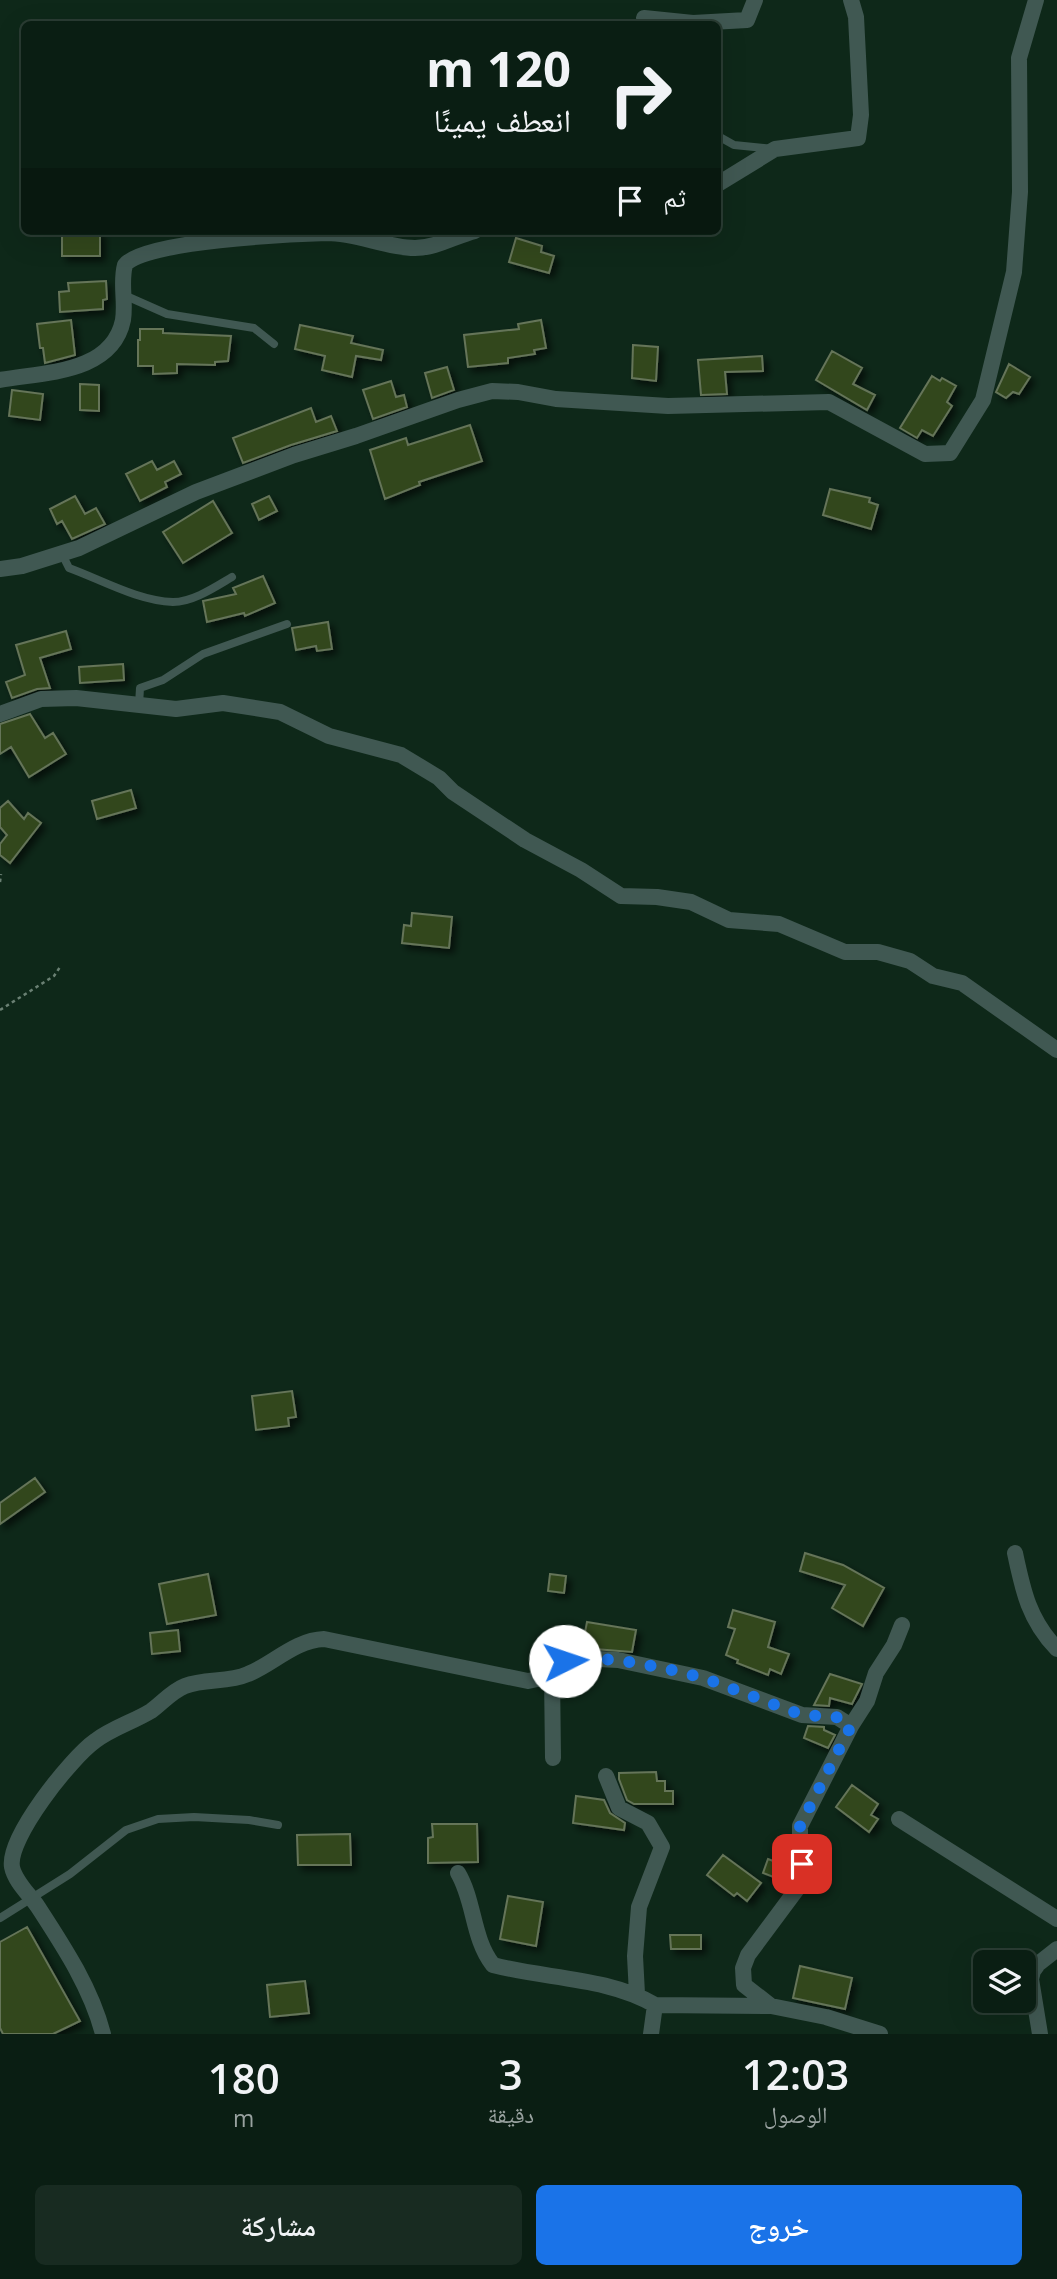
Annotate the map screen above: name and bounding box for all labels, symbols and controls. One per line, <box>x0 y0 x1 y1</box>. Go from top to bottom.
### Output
text: 120 m <box>426 35 571 101</box>
icon: right <box>595 49 686 140</box>
text: انعطف يمينًا <box>434 98 571 141</box>
text: ثم <box>663 179 686 215</box>
icon: arrive <box>611 182 649 220</box>
position arrow <box>528 1624 602 1698</box>
pin <box>772 1834 832 1894</box>
icon: arrive <box>783 1845 821 1883</box>
map controls <box>973 1950 1036 2013</box>
button: layers <box>973 1950 1036 2013</box>
text: 3 <box>499 2045 523 2102</box>
text: 12:03 <box>742 2045 849 2102</box>
text: 180 <box>208 2049 280 2106</box>
text: دقيقة <box>487 2098 534 2130</box>
text: الوصول <box>764 2098 827 2130</box>
text: m <box>233 2102 254 2134</box>
button: مشاركة <box>35 2185 522 2265</box>
button: خروج <box>536 2185 1022 2265</box>

